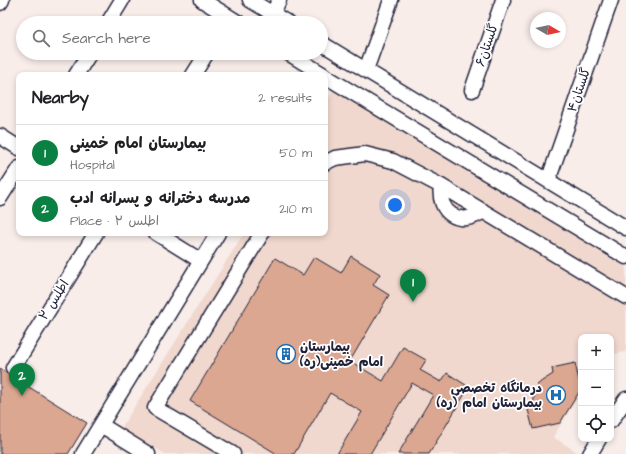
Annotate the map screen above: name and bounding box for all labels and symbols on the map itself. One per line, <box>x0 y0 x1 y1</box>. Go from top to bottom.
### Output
north arrow <box>530 12 566 48</box>
street label: گلستان۶ <box>471 21 503 69</box>
street label: گلستان۴ <box>563 65 595 115</box>
your location <box>385 195 405 215</box>
pin: 1 <box>400 269 426 302</box>
street label: اطلس ۲ <box>35 276 73 324</box>
place label: بیمارستان امام خمینی(ره) <box>299 338 383 372</box>
building icon: بیمارستان امام خمینی(ره) <box>275 343 297 365</box>
pin: 2 <box>9 363 35 396</box>
place label: درمانگاه تخصصی بیمارستان امام (ره) <box>436 379 542 413</box>
hospital icon: درمانگاه تخصصی بیمارستان امام (ره) <box>545 384 567 406</box>

